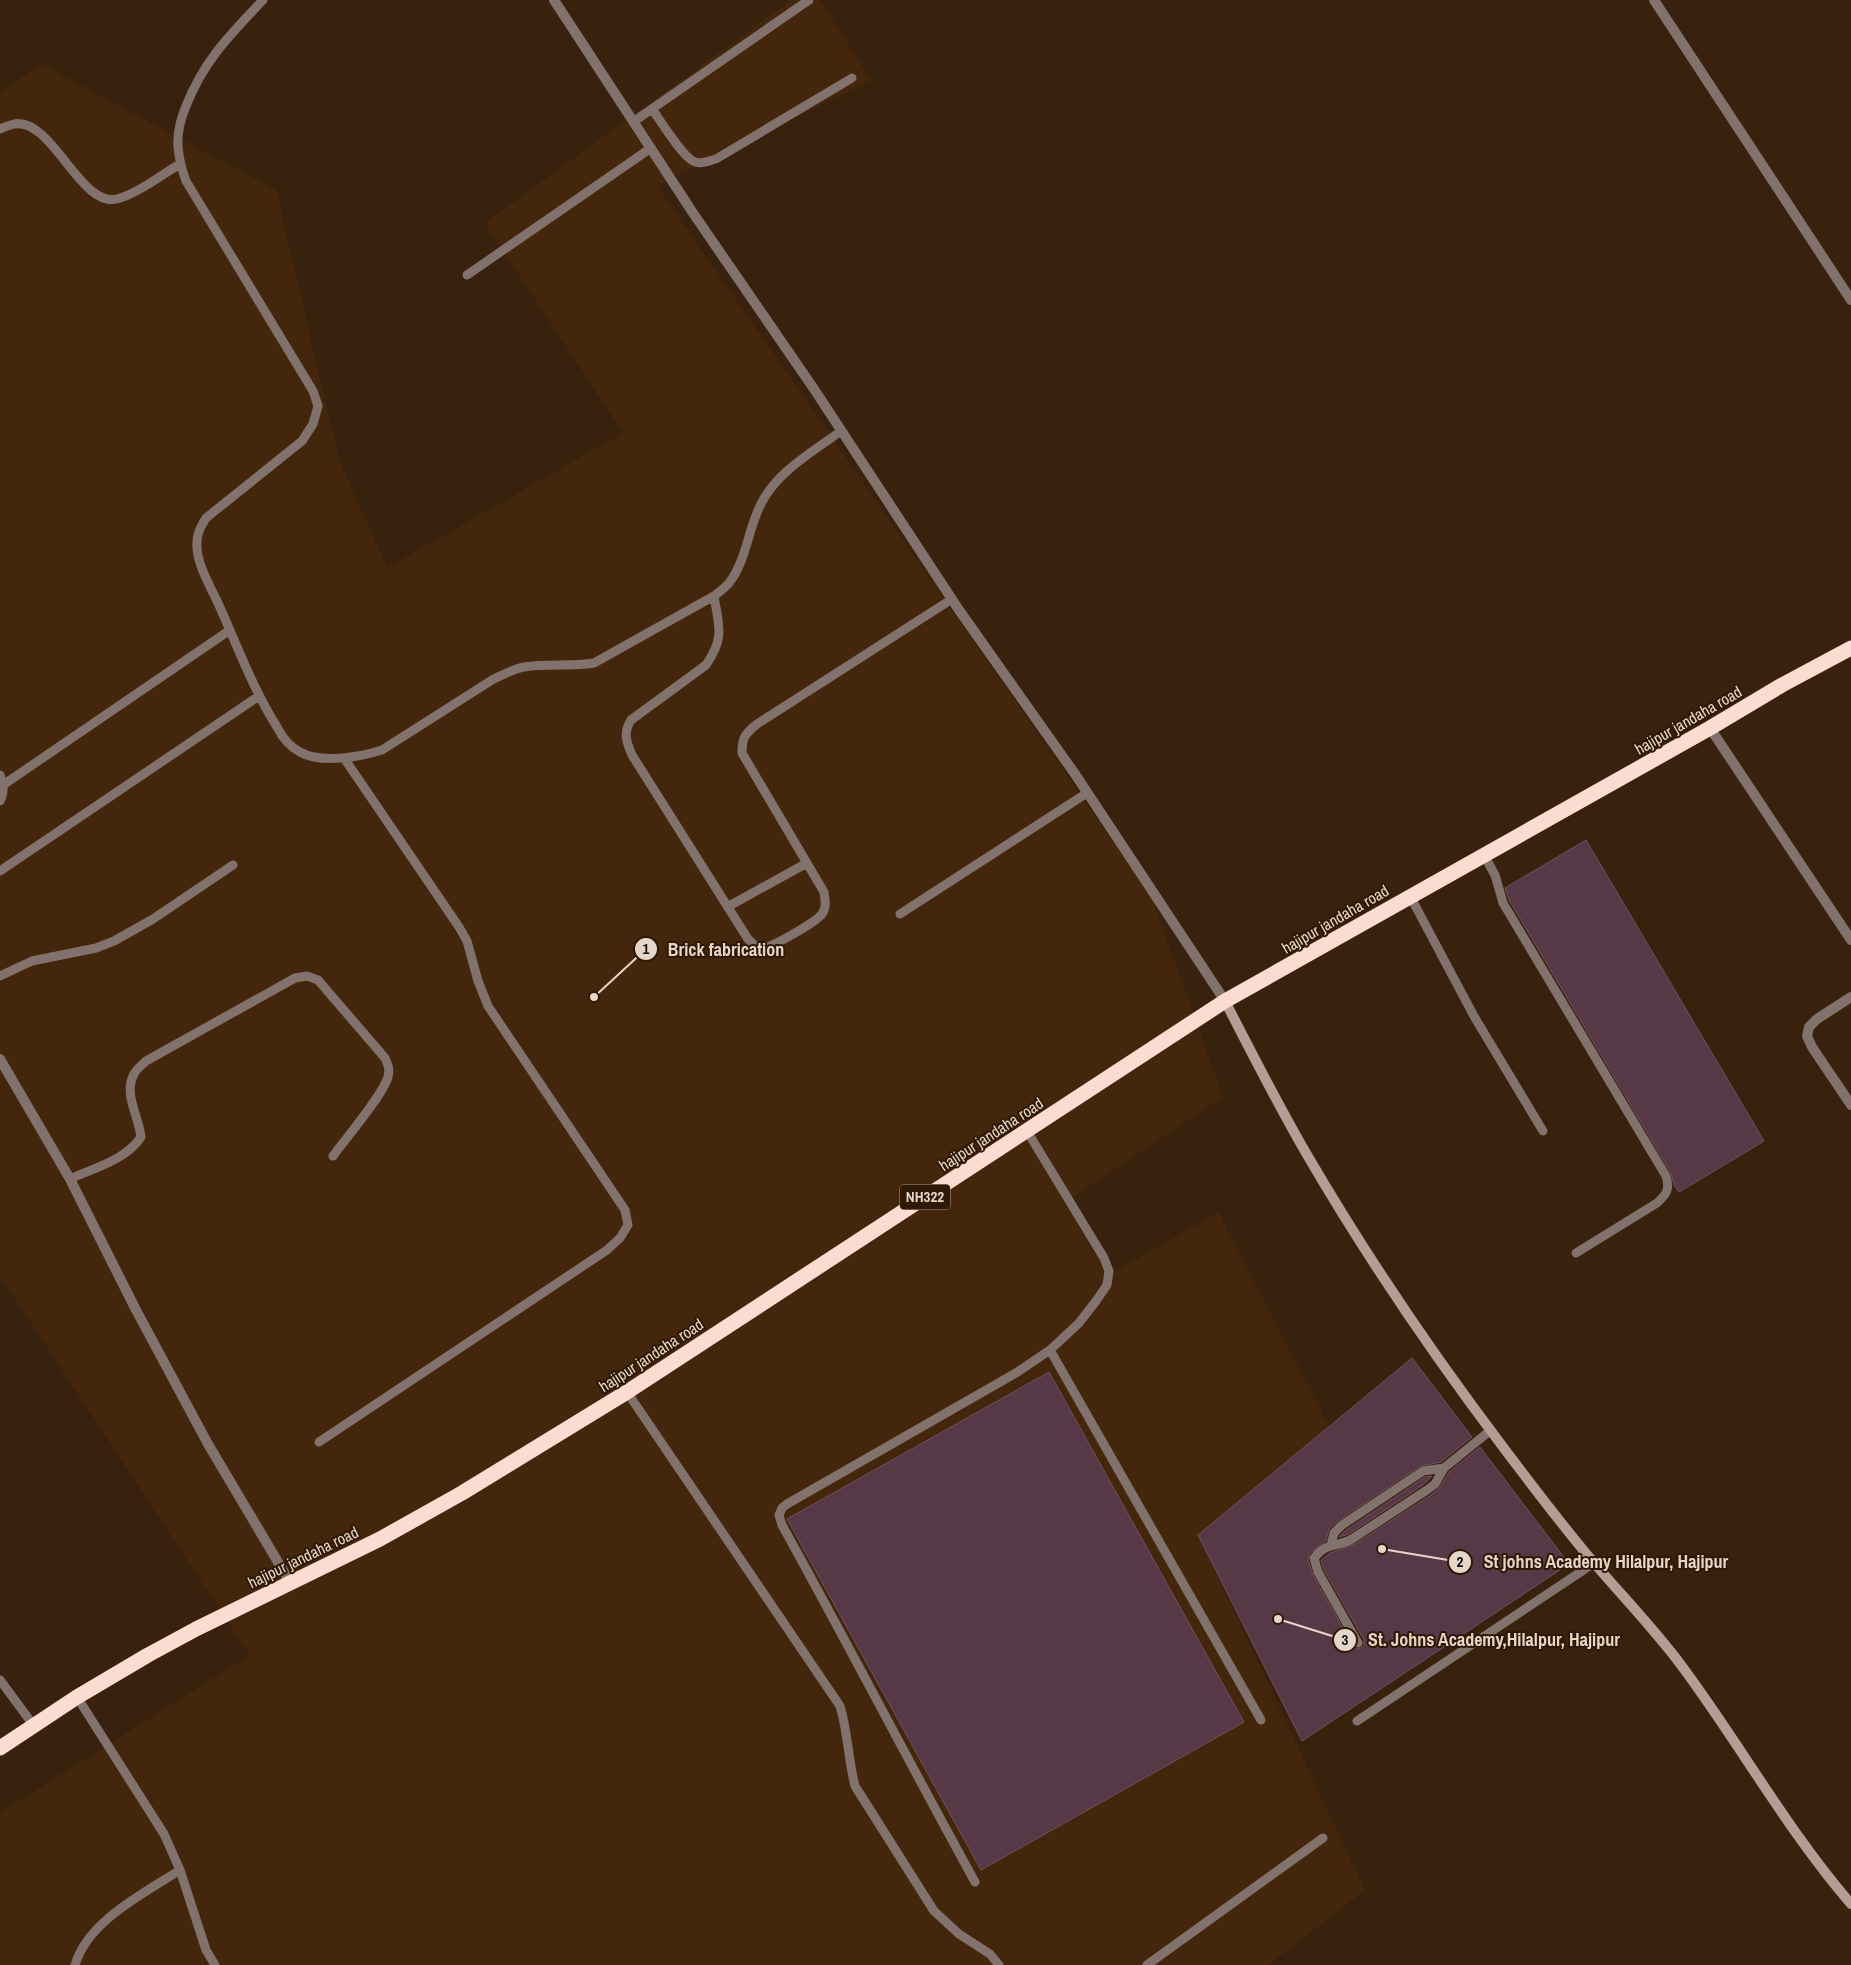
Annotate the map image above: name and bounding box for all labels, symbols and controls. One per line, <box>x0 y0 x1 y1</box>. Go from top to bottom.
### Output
street label: hajipur jandaha road <box>1630 680 1746 760</box>
street label: hajipur jandaha road <box>1277 879 1393 959</box>
callout: Brick fabrication <box>633 933 795 966</box>
text: Brick fabrication <box>668 937 784 962</box>
text: 1 <box>643 938 650 959</box>
street label: hajipur jandaha road <box>935 1092 1047 1176</box>
road number: NH322 <box>900 1184 950 1210</box>
street label: hajipur jandaha road <box>595 1313 707 1397</box>
street label: hajipur jandaha road <box>244 1521 362 1593</box>
callout: St johns Academy Hilalpur, Hajipur <box>1448 1545 1738 1578</box>
text: St johns Academy Hilalpur, Hajipur <box>1484 1549 1729 1574</box>
text: 2 <box>1457 1551 1464 1572</box>
callout: St. Johns Academy,Hilalpur, Hajipur <box>1333 1624 1630 1657</box>
text: St. Johns Academy,Hilalpur, Hajipur <box>1368 1627 1620 1652</box>
text: 3 <box>1342 1629 1349 1650</box>

